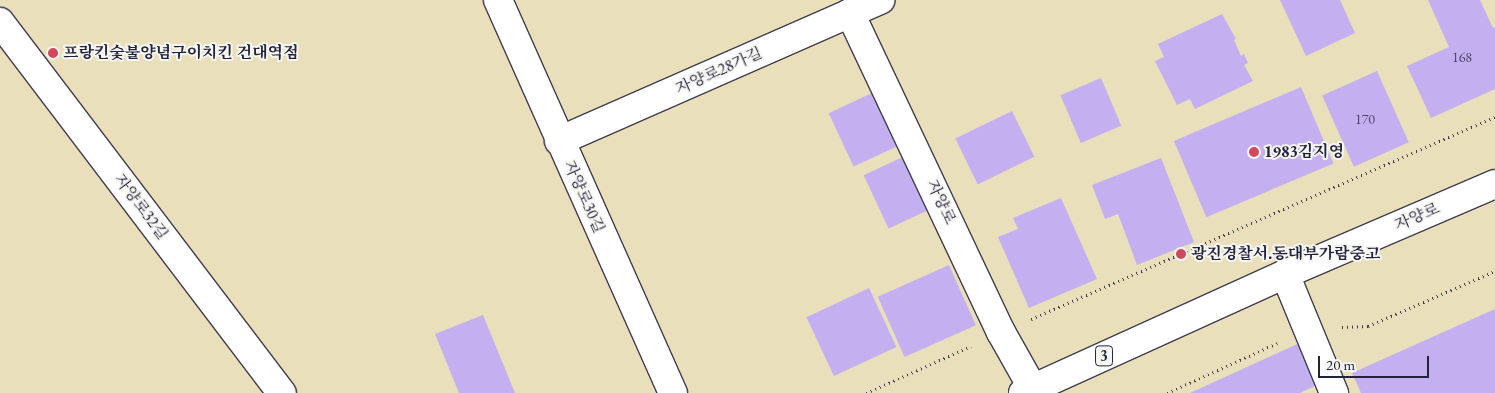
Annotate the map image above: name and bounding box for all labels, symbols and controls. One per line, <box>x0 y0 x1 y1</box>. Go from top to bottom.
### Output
place label: 프랑킨숯불양념구이치킨 건대역점 <box>63 43 299 63</box>
street label: 자양로28가길 <box>673 43 765 99</box>
marker: 프랑킨숯불양념구이치킨 건대역점 <box>47 47 59 59</box>
house number: 168 <box>1452 49 1472 65</box>
house number: 170 <box>1355 111 1375 127</box>
place label: 1983김지영 <box>1264 142 1344 162</box>
marker: 1983김지영 <box>1248 146 1260 158</box>
street label: 자양로30길 <box>560 158 608 236</box>
street label: 자양로32길 <box>110 170 172 244</box>
street label: 자양로 <box>923 177 959 227</box>
street label: 자양로 <box>1392 199 1442 235</box>
place label: 광진경찰서.동대부가람중고 <box>1191 244 1380 264</box>
marker: 광진경찰서.동대부가람중고 <box>1175 248 1187 260</box>
road number: 3 <box>1094 344 1114 368</box>
scale bar <box>1320 346 1431 378</box>
text: 20 m <box>1326 355 1355 374</box>

